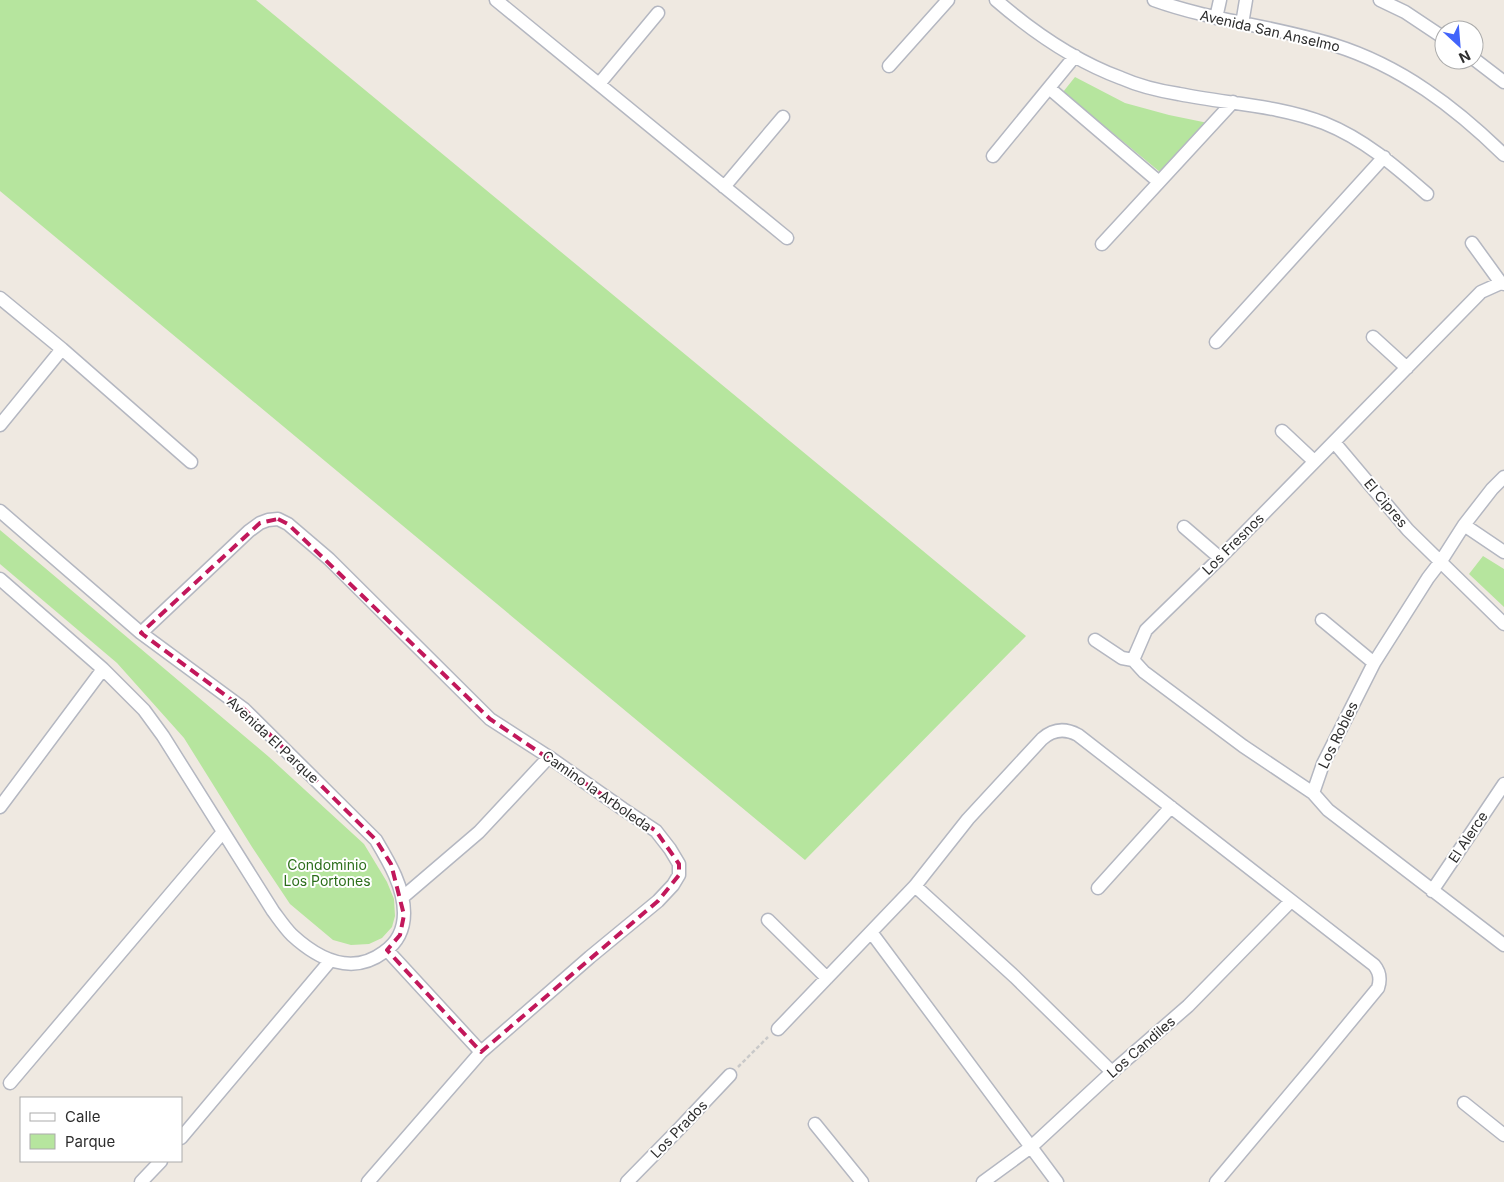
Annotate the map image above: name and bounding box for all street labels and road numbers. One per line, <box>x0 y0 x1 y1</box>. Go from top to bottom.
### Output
street label: Avenida San Anselmo <box>1198 6 1342 55</box>
street label: El Cipres <box>1361 475 1412 531</box>
street label: Los Fresnos <box>1198 509 1267 578</box>
street label: Avenida El Parque <box>224 693 323 786</box>
street label: Los Robles <box>1314 699 1361 771</box>
street label: Camino la Arboleda <box>539 746 655 835</box>
street label: El Alerce <box>1444 808 1491 866</box>
street label: Los Candiles <box>1103 1012 1178 1081</box>
street label: Los Prados <box>647 1096 710 1161</box>

